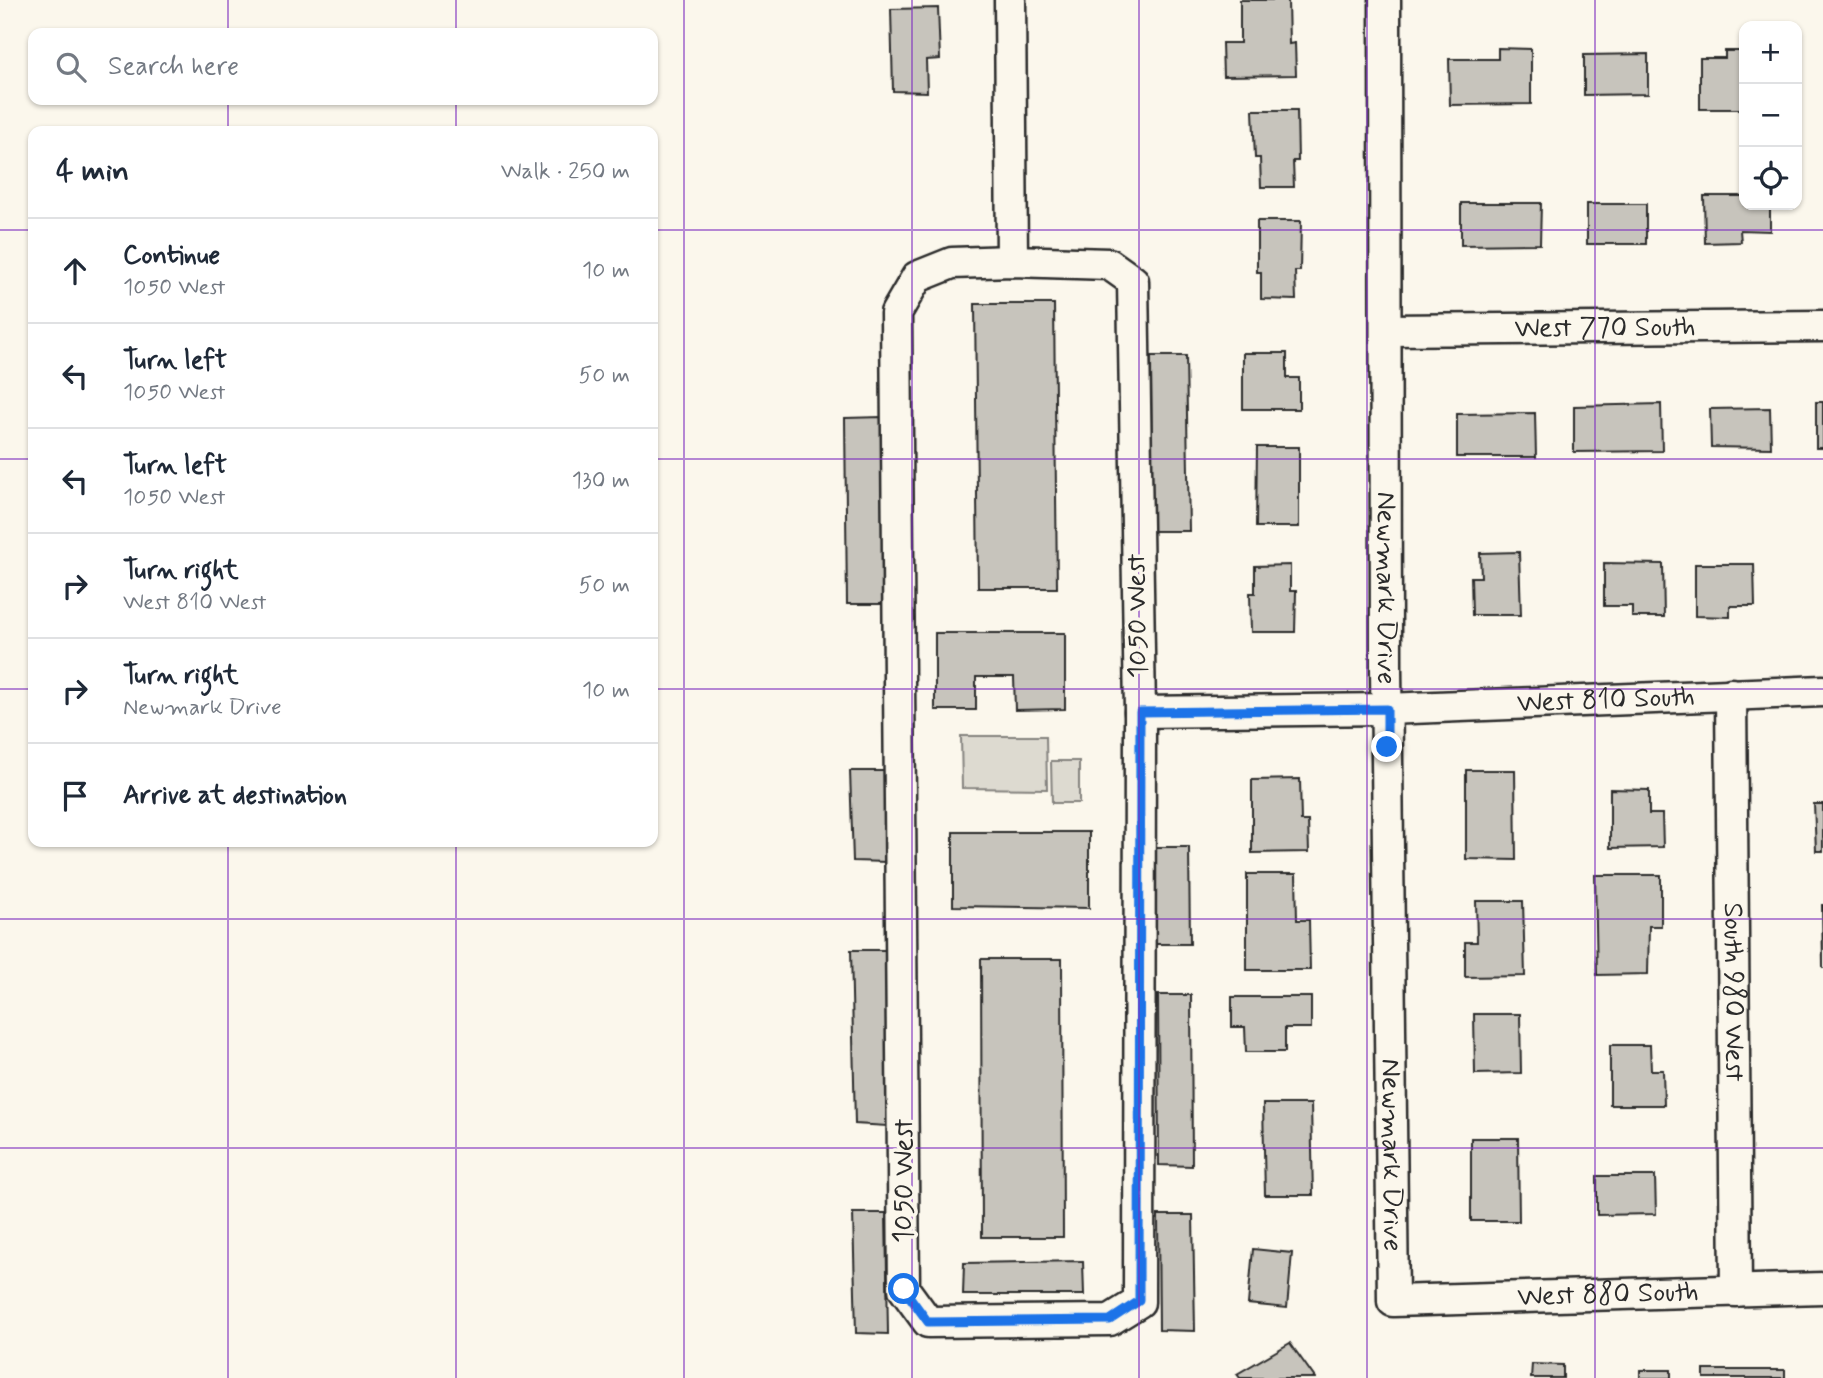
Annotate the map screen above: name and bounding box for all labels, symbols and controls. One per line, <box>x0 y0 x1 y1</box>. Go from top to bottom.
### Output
map controls <box>1739 21 1802 210</box>
button: + <box>1739 21 1802 84</box>
search box <box>28 28 658 105</box>
icon: search <box>52 48 90 86</box>
text: Search here <box>108 50 239 84</box>
button: − <box>1739 84 1802 147</box>
button: locate <box>1739 147 1802 210</box>
text: 4 min <box>56 152 129 191</box>
text: Walk · 250 m <box>501 157 630 187</box>
text: Continue <box>123 239 220 273</box>
icon: ahead <box>56 252 94 290</box>
text: 10 m <box>582 256 630 286</box>
text: 1050 West <box>123 273 225 303</box>
street label: West 770 South <box>1514 309 1696 347</box>
text: Turn left <box>123 344 227 378</box>
icon: left <box>56 357 94 395</box>
text: 50 m <box>579 361 630 391</box>
text: 1050 West <box>123 378 225 408</box>
text: Turn left <box>123 449 227 483</box>
icon: left <box>56 462 94 500</box>
text: 130 m <box>572 466 630 496</box>
text: 1050 West <box>123 483 225 513</box>
street label: Newmark Drive <box>1367 491 1405 685</box>
street label: 1050 West <box>1118 553 1158 679</box>
text: Turn right <box>123 554 239 588</box>
icon: right <box>56 567 94 605</box>
text: 50 m <box>579 571 630 601</box>
text: West 810 West <box>123 588 266 618</box>
text: Turn right <box>123 659 239 693</box>
icon: right <box>56 672 94 710</box>
text: 10 m <box>582 676 630 706</box>
street label: West 810 South <box>1516 678 1696 722</box>
text: Newmark Drive <box>123 693 282 723</box>
route end <box>1371 731 1402 762</box>
icon: arrive <box>56 777 94 815</box>
text: Arrive at destination <box>123 779 347 813</box>
street label: South 980 West <box>1714 902 1753 1082</box>
street label: Newmark Drive <box>1372 1058 1411 1252</box>
street label: 1050 West <box>886 1118 923 1243</box>
route start <box>888 1273 919 1304</box>
street label: West 880 South <box>1517 1273 1699 1316</box>

